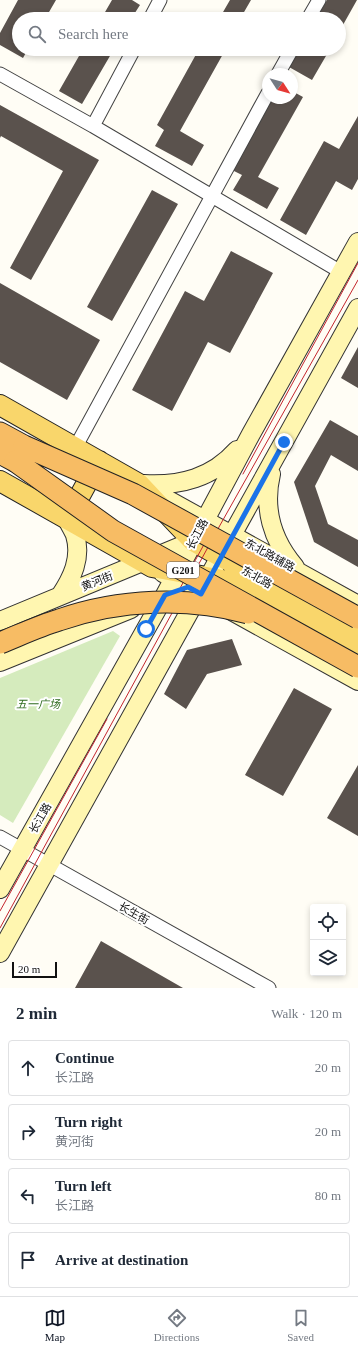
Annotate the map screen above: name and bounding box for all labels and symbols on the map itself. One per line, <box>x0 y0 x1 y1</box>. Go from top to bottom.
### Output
north arrow <box>262 68 298 104</box>
route end <box>275 433 293 451</box>
street label: 长江路 <box>184 517 210 551</box>
street label: 东北路辅路 <box>243 536 297 574</box>
road number: G201 <box>167 562 199 578</box>
street label: 东北路 <box>240 564 274 590</box>
street label: 黄河街 <box>79 569 115 593</box>
route start <box>137 620 155 638</box>
park label: 五一广场 <box>16 698 61 710</box>
street label: 长江路 <box>27 801 53 835</box>
street label: 长生街 <box>117 900 151 926</box>
scale bar <box>12 960 57 979</box>

